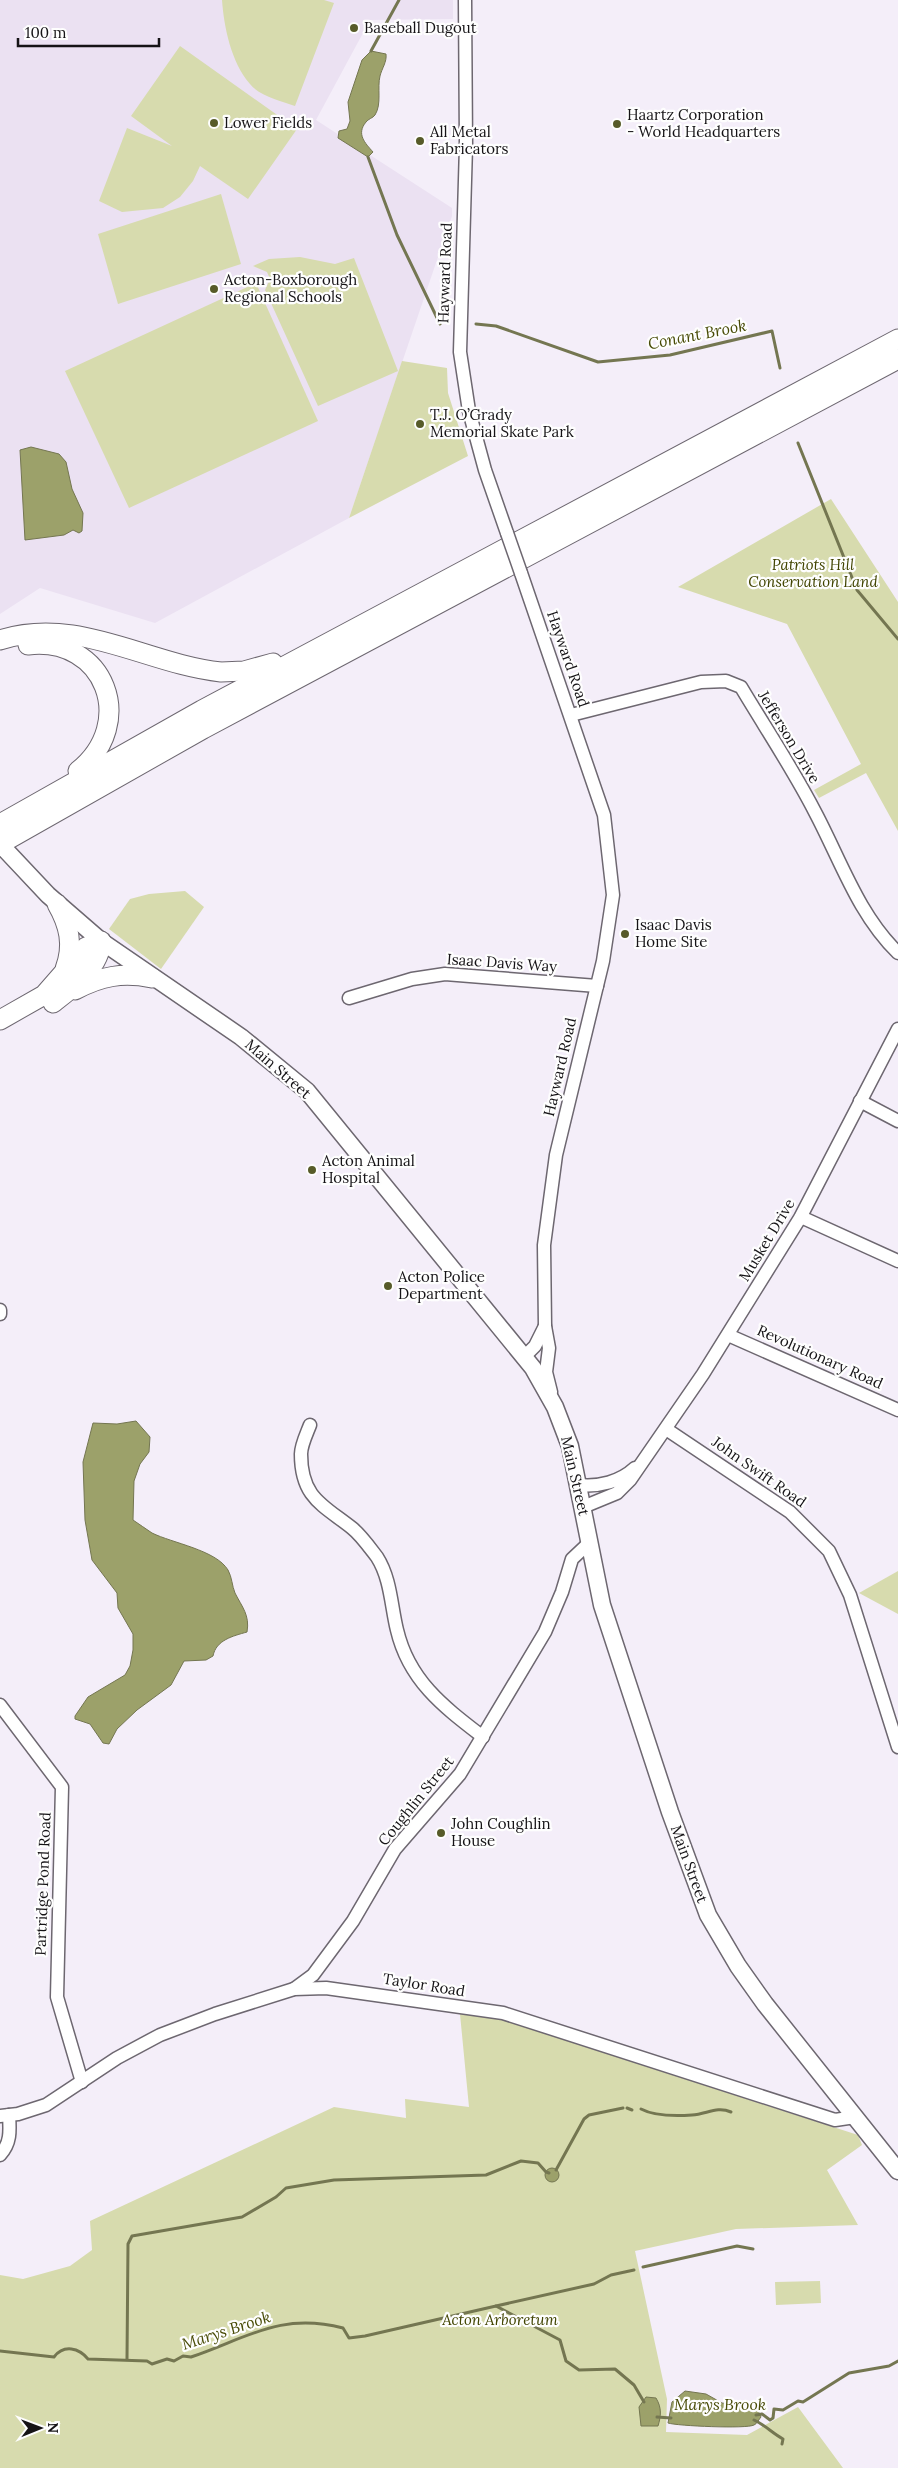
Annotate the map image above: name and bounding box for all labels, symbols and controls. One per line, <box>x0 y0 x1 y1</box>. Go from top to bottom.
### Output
scale bar <box>18 15 159 47</box>
place label: Baseball Dugout <box>364 18 477 37</box>
marker: Baseball Dugout <box>348 22 360 34</box>
text: 100 m <box>25 23 66 42</box>
place label: Haartz Corporation - World Headquarters <box>627 105 780 141</box>
place label: Lower Fields <box>224 113 312 132</box>
marker: Lower Fields <box>208 117 220 129</box>
marker: Haartz Corporation - World Headquarters <box>611 118 623 130</box>
place label: All Metal Fabricators <box>429 122 508 158</box>
marker: All Metal Fabricators <box>414 135 426 147</box>
street label: Hayward Road <box>433 222 456 324</box>
place label: Acton-Boxborough Regional Schools <box>223 270 357 306</box>
marker: Acton-Boxborough Regional Schools <box>208 283 220 295</box>
water label: Conant Brook <box>646 315 748 353</box>
place label: T.J. O’Grady Memorial Skate Park <box>430 405 574 441</box>
marker: T.J. O’Grady Memorial Skate Park <box>414 418 426 430</box>
park label: Patriots Hill Conservation Land <box>748 555 878 591</box>
street label: Hayward Road <box>543 608 594 710</box>
street label: Jefferson Drive <box>754 686 825 786</box>
place label: Isaac Davis Home Site <box>635 915 712 951</box>
marker: Isaac Davis Home Site <box>619 928 631 940</box>
street label: Isaac Davis Way <box>446 949 558 976</box>
street label: Hayward Road <box>539 1016 580 1118</box>
street label: Main Street <box>241 1035 315 1103</box>
place label: Acton Animal Hospital <box>321 1151 415 1187</box>
marker: Acton Animal Hospital <box>306 1164 318 1176</box>
street label: Musket Drive <box>734 1195 799 1284</box>
place label: Acton Police Department <box>397 1267 485 1303</box>
marker: Acton Police Department <box>382 1280 394 1292</box>
street label: Revolutionary Road <box>754 1320 886 1393</box>
street label: John Swift Road <box>708 1431 810 1511</box>
street label: Main Street <box>557 1434 594 1518</box>
street label: Coughlin Street <box>374 1752 458 1849</box>
street label: Partridge Pond Road <box>30 1812 55 1956</box>
place label: John Coughlin House <box>450 1814 551 1850</box>
street label: Main Street <box>667 1822 712 1905</box>
marker: John Coughlin House <box>435 1827 447 1839</box>
street label: Taylor Road <box>382 1969 466 2000</box>
water label: Marys Brook <box>179 2306 273 2354</box>
park label: Acton Arboretum <box>441 2310 558 2329</box>
water label: Marys Brook <box>674 2394 766 2414</box>
north arrow <box>15 2403 65 2453</box>
text: N <box>44 2422 62 2434</box>

